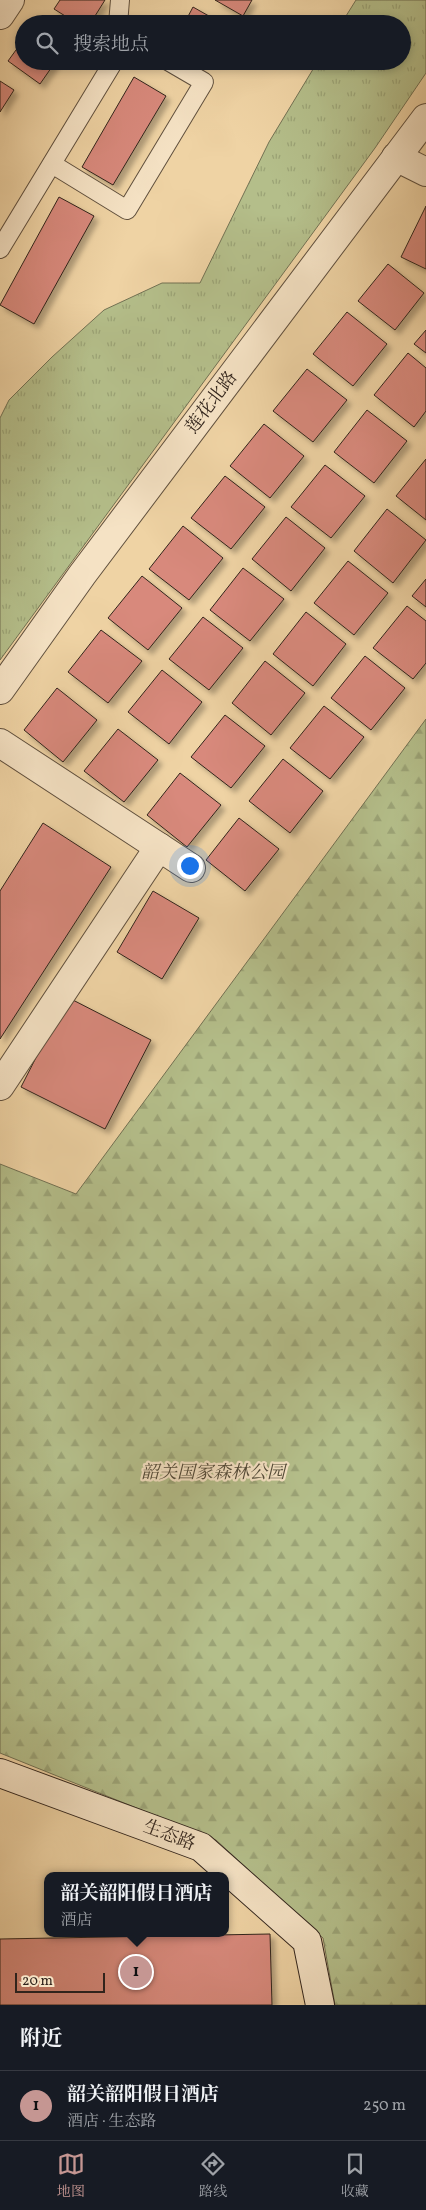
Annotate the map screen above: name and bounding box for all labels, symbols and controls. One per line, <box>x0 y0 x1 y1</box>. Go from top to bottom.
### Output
search box <box>15 15 411 70</box>
icon: search <box>33 29 61 57</box>
text: 搜索地点 <box>73 32 149 58</box>
street label: 莲花北路 <box>180 367 244 439</box>
your location <box>177 853 203 879</box>
park label: 韶关国家森林公园 <box>141 1461 288 1486</box>
street label: 生态路 <box>139 1815 199 1857</box>
popup <box>44 1872 229 1937</box>
text: 韶关韶阳假日酒店 <box>60 1881 213 1907</box>
text: 酒店 <box>60 1910 93 1932</box>
pin: 1 <box>120 1953 152 1991</box>
scale bar <box>15 1970 105 1993</box>
text: 20 m <box>22 1972 53 1991</box>
text: 附近 <box>20 2025 62 2054</box>
text: 韶关韶阳假日酒店 <box>67 2082 219 2108</box>
text: 1 <box>33 2095 39 2117</box>
text: 250 m <box>363 2095 406 2117</box>
text: 酒店 · 生态路 <box>67 2111 157 2133</box>
tab: 地图 <box>57 2150 85 2202</box>
tab: 路线 <box>199 2150 227 2202</box>
tab: 收藏 <box>341 2150 369 2202</box>

